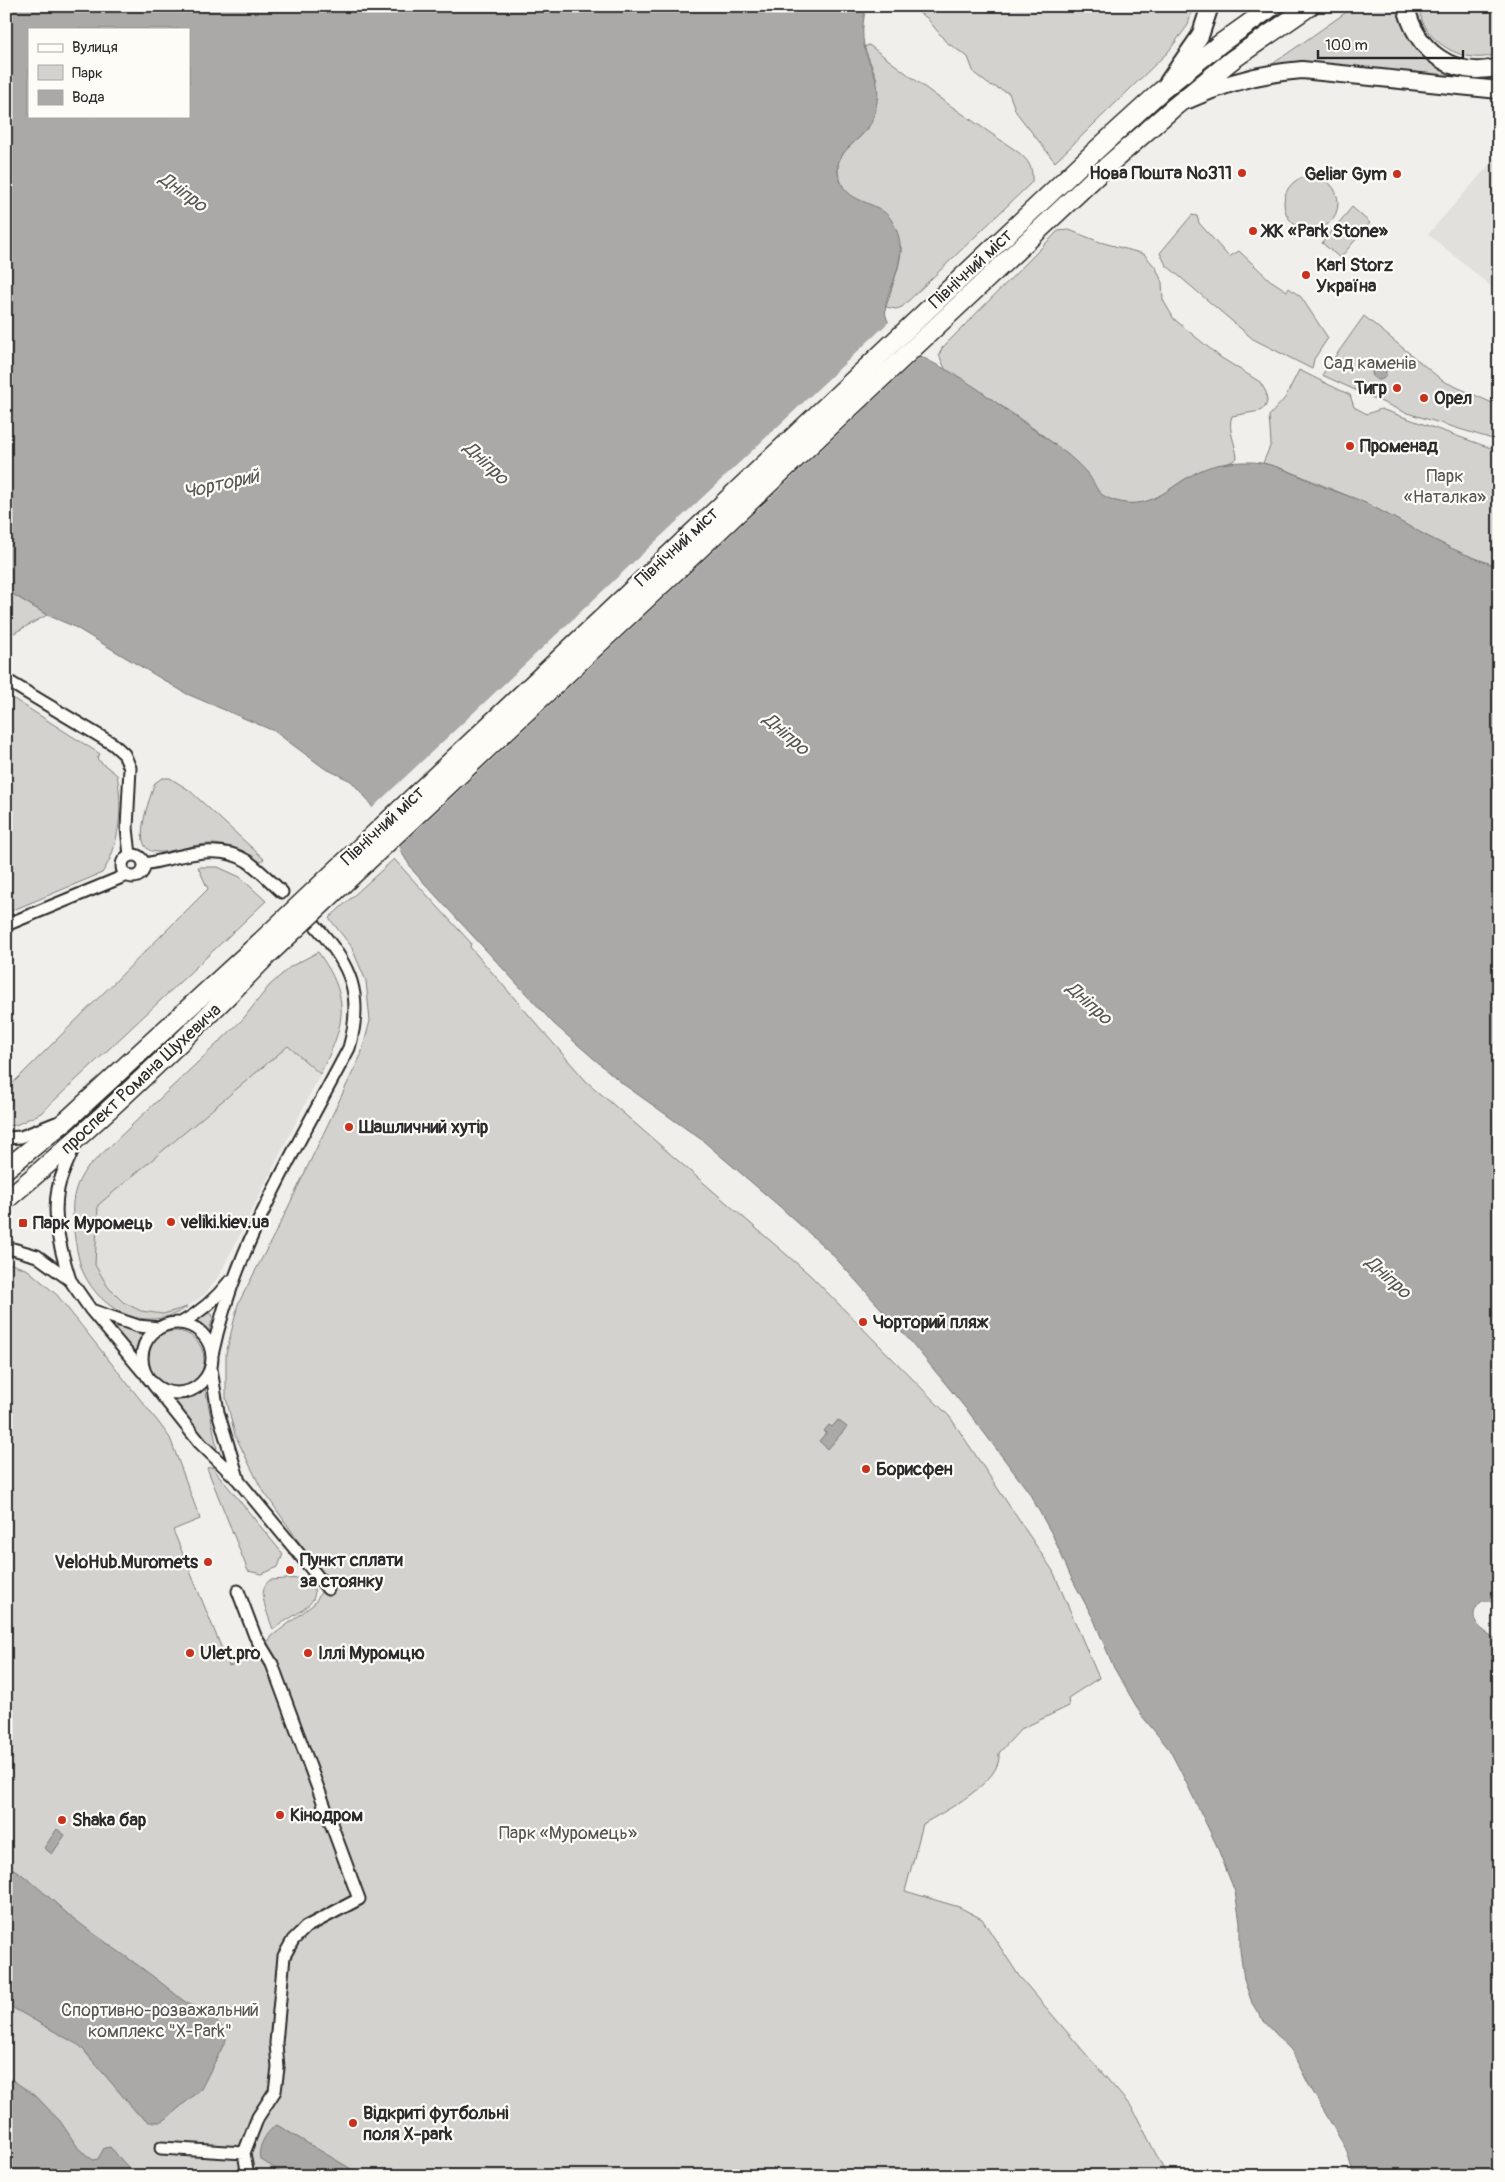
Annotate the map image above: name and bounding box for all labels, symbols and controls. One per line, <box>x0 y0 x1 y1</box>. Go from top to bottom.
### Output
legend <box>28 28 190 118</box>
scale bar <box>1318 28 1462 60</box>
text: 100 m <box>1325 36 1368 55</box>
text: Вулиця <box>72 38 118 57</box>
text: Парк <box>72 64 103 83</box>
text: Вода <box>72 88 105 107</box>
place label: Нова Пошта №311 <box>1089 162 1232 185</box>
place label: Geliar Gym <box>1304 163 1387 186</box>
water label: Дніпро <box>154 166 213 218</box>
marker: Нова Пошта №311 <box>1236 167 1248 179</box>
marker: Geliar Gym <box>1391 168 1403 180</box>
place label: ЖК «Park Stone» <box>1260 220 1389 243</box>
street label: Північний міст <box>924 224 1018 314</box>
marker: ЖК «Park Stone» <box>1247 225 1259 237</box>
place label: Karl Storz Україна <box>1316 254 1394 298</box>
marker: Karl Storz Україна <box>1300 269 1312 281</box>
park label: Сад каменів <box>1323 352 1417 375</box>
place label: Тигр <box>1353 377 1387 400</box>
marker: Тигр <box>1391 382 1403 394</box>
place label: Орел <box>1434 387 1472 410</box>
marker: Орел <box>1418 392 1430 404</box>
water label: Дніпро <box>458 435 515 491</box>
place label: Променад <box>1360 435 1438 458</box>
marker: Променад <box>1344 440 1356 452</box>
water label: Чорторий <box>181 463 263 504</box>
park label: Парк «Наталка» <box>1404 465 1486 509</box>
street label: Північний міст <box>630 502 724 592</box>
water label: Дніпро <box>757 707 815 762</box>
street label: Північний міст <box>336 781 430 871</box>
water label: Дніпро <box>1060 976 1118 1031</box>
street label: проспект Романа Шухевича <box>56 998 226 1160</box>
place label: Шашличний хутір <box>358 1116 489 1139</box>
marker: Шашличний хутір <box>343 1121 355 1133</box>
place label: veliki.kiev.ua <box>180 1211 270 1234</box>
place label: Парк Муромець <box>33 1212 153 1235</box>
marker: veliki.kiev.ua <box>165 1216 177 1228</box>
marker: Парк Муромець <box>17 1217 29 1229</box>
water label: Дніпро <box>1359 1250 1417 1305</box>
place label: Чорторий пляж <box>873 1311 989 1334</box>
marker: Чорторий пляж <box>857 1316 869 1328</box>
place label: Борисфен <box>876 1458 953 1481</box>
marker: Борисфен <box>860 1463 872 1475</box>
place label: Пункт сплати за стоянку <box>300 1549 403 1593</box>
place label: VeloHub.Muromets <box>55 1551 199 1574</box>
marker: VeloHub.Muromets <box>202 1556 214 1568</box>
marker: Пункт сплати за стоянку <box>284 1564 296 1576</box>
place label: Ulet.pro <box>200 1642 261 1665</box>
place label: Іллі Муромцю <box>318 1642 425 1665</box>
marker: Ulet.pro <box>184 1647 196 1659</box>
marker: Іллі Муромцю <box>302 1647 314 1659</box>
place label: Кінодром <box>290 1804 363 1827</box>
place label: Shaka бар <box>72 1809 147 1832</box>
marker: Кінодром <box>274 1809 286 1821</box>
marker: Shaka бар <box>56 1814 68 1826</box>
park label: Парк «Муромець» <box>499 1822 637 1845</box>
park label: Спортивно-розважальний комплекс "Х-Park" <box>61 1999 259 2043</box>
place label: Відкриті футбольні поля X-park <box>363 2102 508 2146</box>
marker: Відкриті футбольні поля X-park <box>347 2117 359 2129</box>

